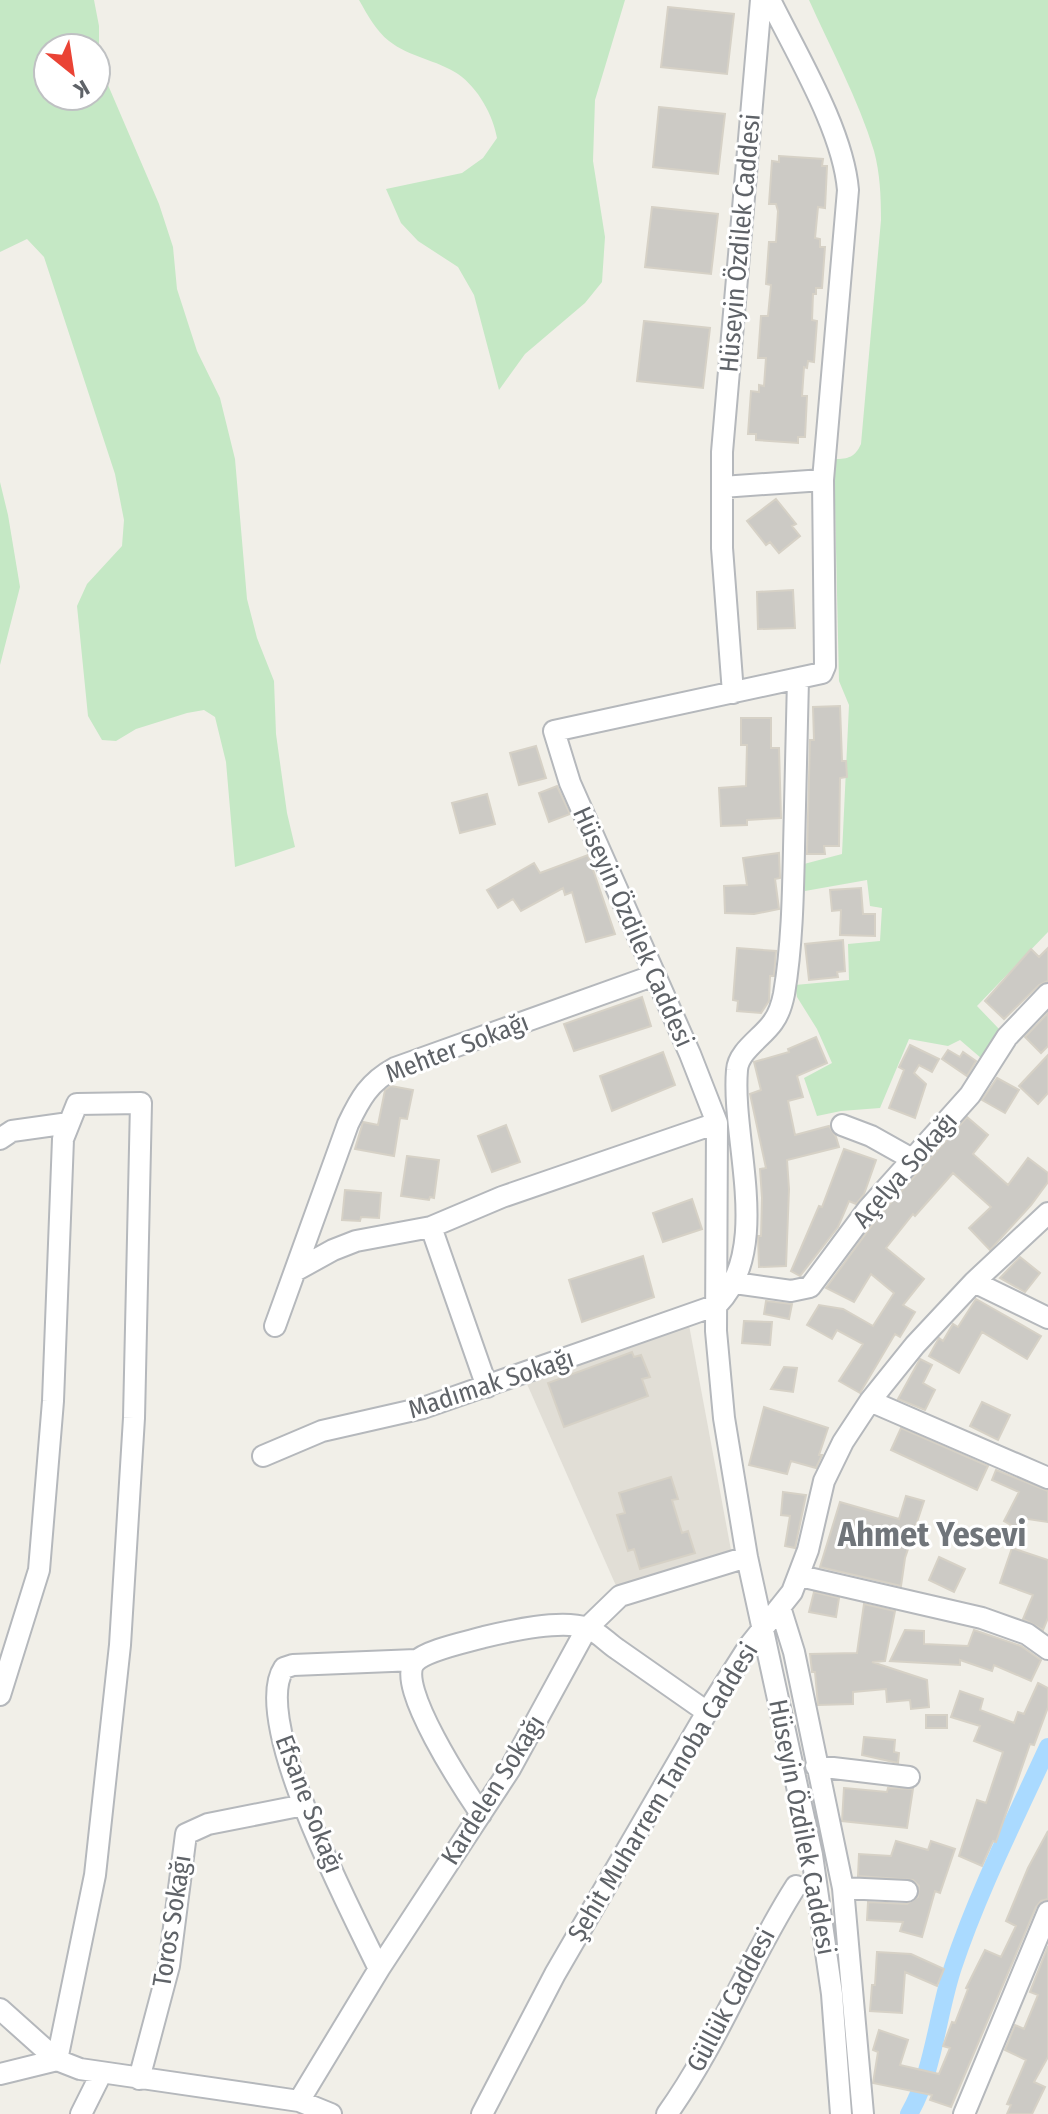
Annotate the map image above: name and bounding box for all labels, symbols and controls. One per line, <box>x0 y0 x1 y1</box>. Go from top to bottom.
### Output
north arrow <box>32 32 112 112</box>
text: K <box>68 74 94 104</box>
street label: Hüseyin Özdilek Caddesi <box>713 112 767 374</box>
street label: Hüseyin Özdilek Caddesi <box>566 802 700 1052</box>
street label: Mehter Sokağı <box>381 1007 533 1089</box>
street label: Açelya Sokağı <box>846 1106 964 1234</box>
street label: Madımak Sokağı <box>404 1343 578 1425</box>
district label: Ahmet Yesevi <box>837 1514 1026 1555</box>
street label: Şehit Muharrem Tanoba Caddesi <box>561 1637 765 1947</box>
street label: Hüseyin Özdilek Caddesi <box>762 1697 842 1957</box>
street label: Kardelen Sokağı <box>435 1710 551 1870</box>
street label: Efsane Sokağı <box>268 1731 350 1877</box>
street label: Toros Sokağı <box>146 1853 198 1989</box>
street label: Güllük Caddesi <box>680 1923 782 2077</box>

